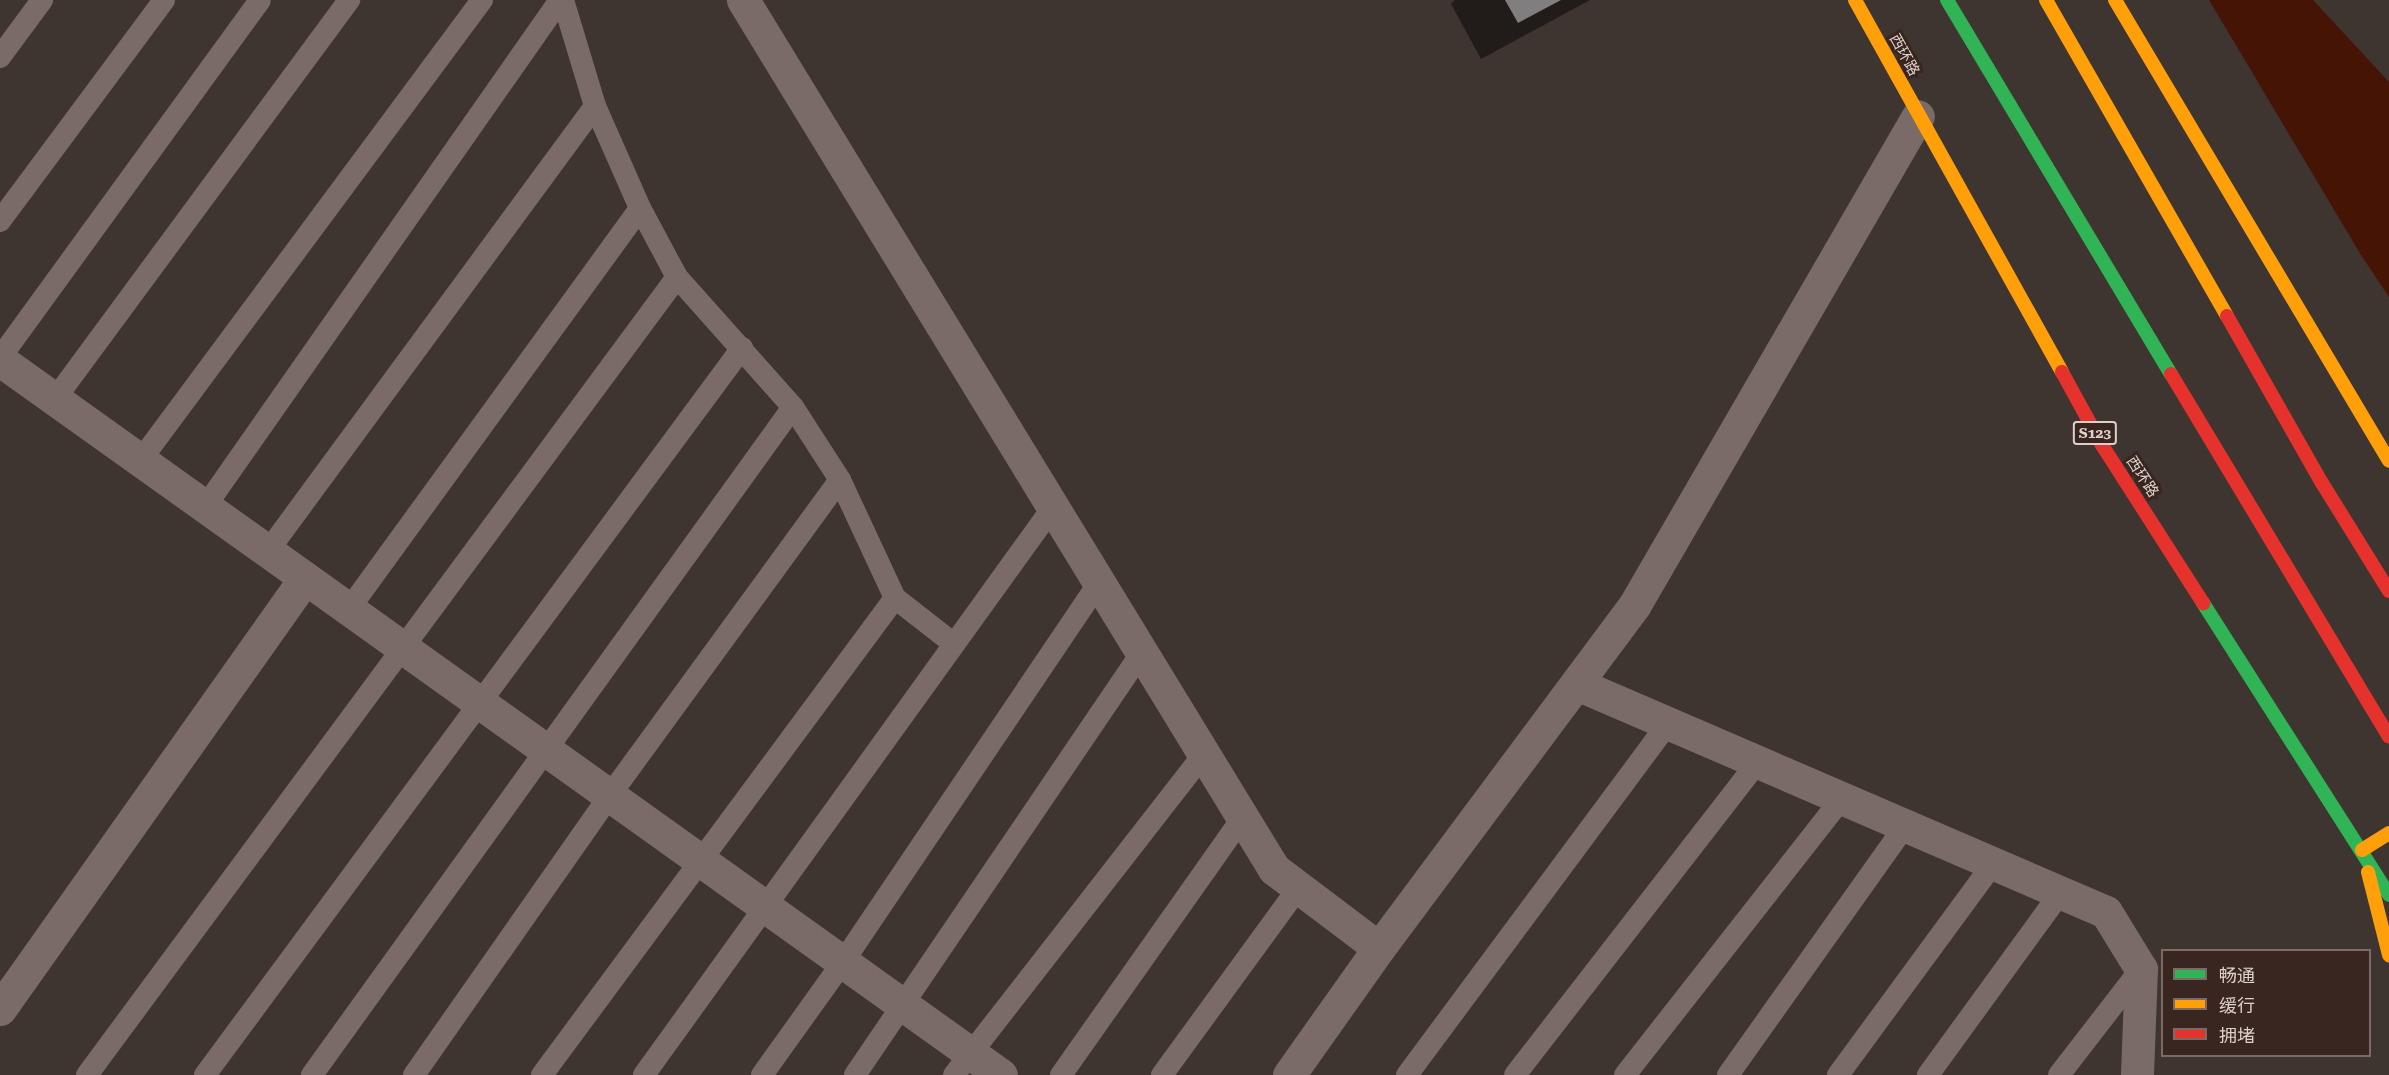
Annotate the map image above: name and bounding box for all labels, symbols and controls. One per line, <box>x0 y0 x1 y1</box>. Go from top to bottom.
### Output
street label: 西环路 <box>1885 31 1923 79</box>
road number: S123 <box>2072 422 2118 444</box>
street label: 西环路 <box>2122 453 2162 501</box>
legend <box>2161 949 2371 1057</box>
text: 畅通 <box>2219 965 2255 986</box>
text: 缓行 <box>2219 995 2255 1016</box>
text: 拥堵 <box>2219 1025 2255 1046</box>

